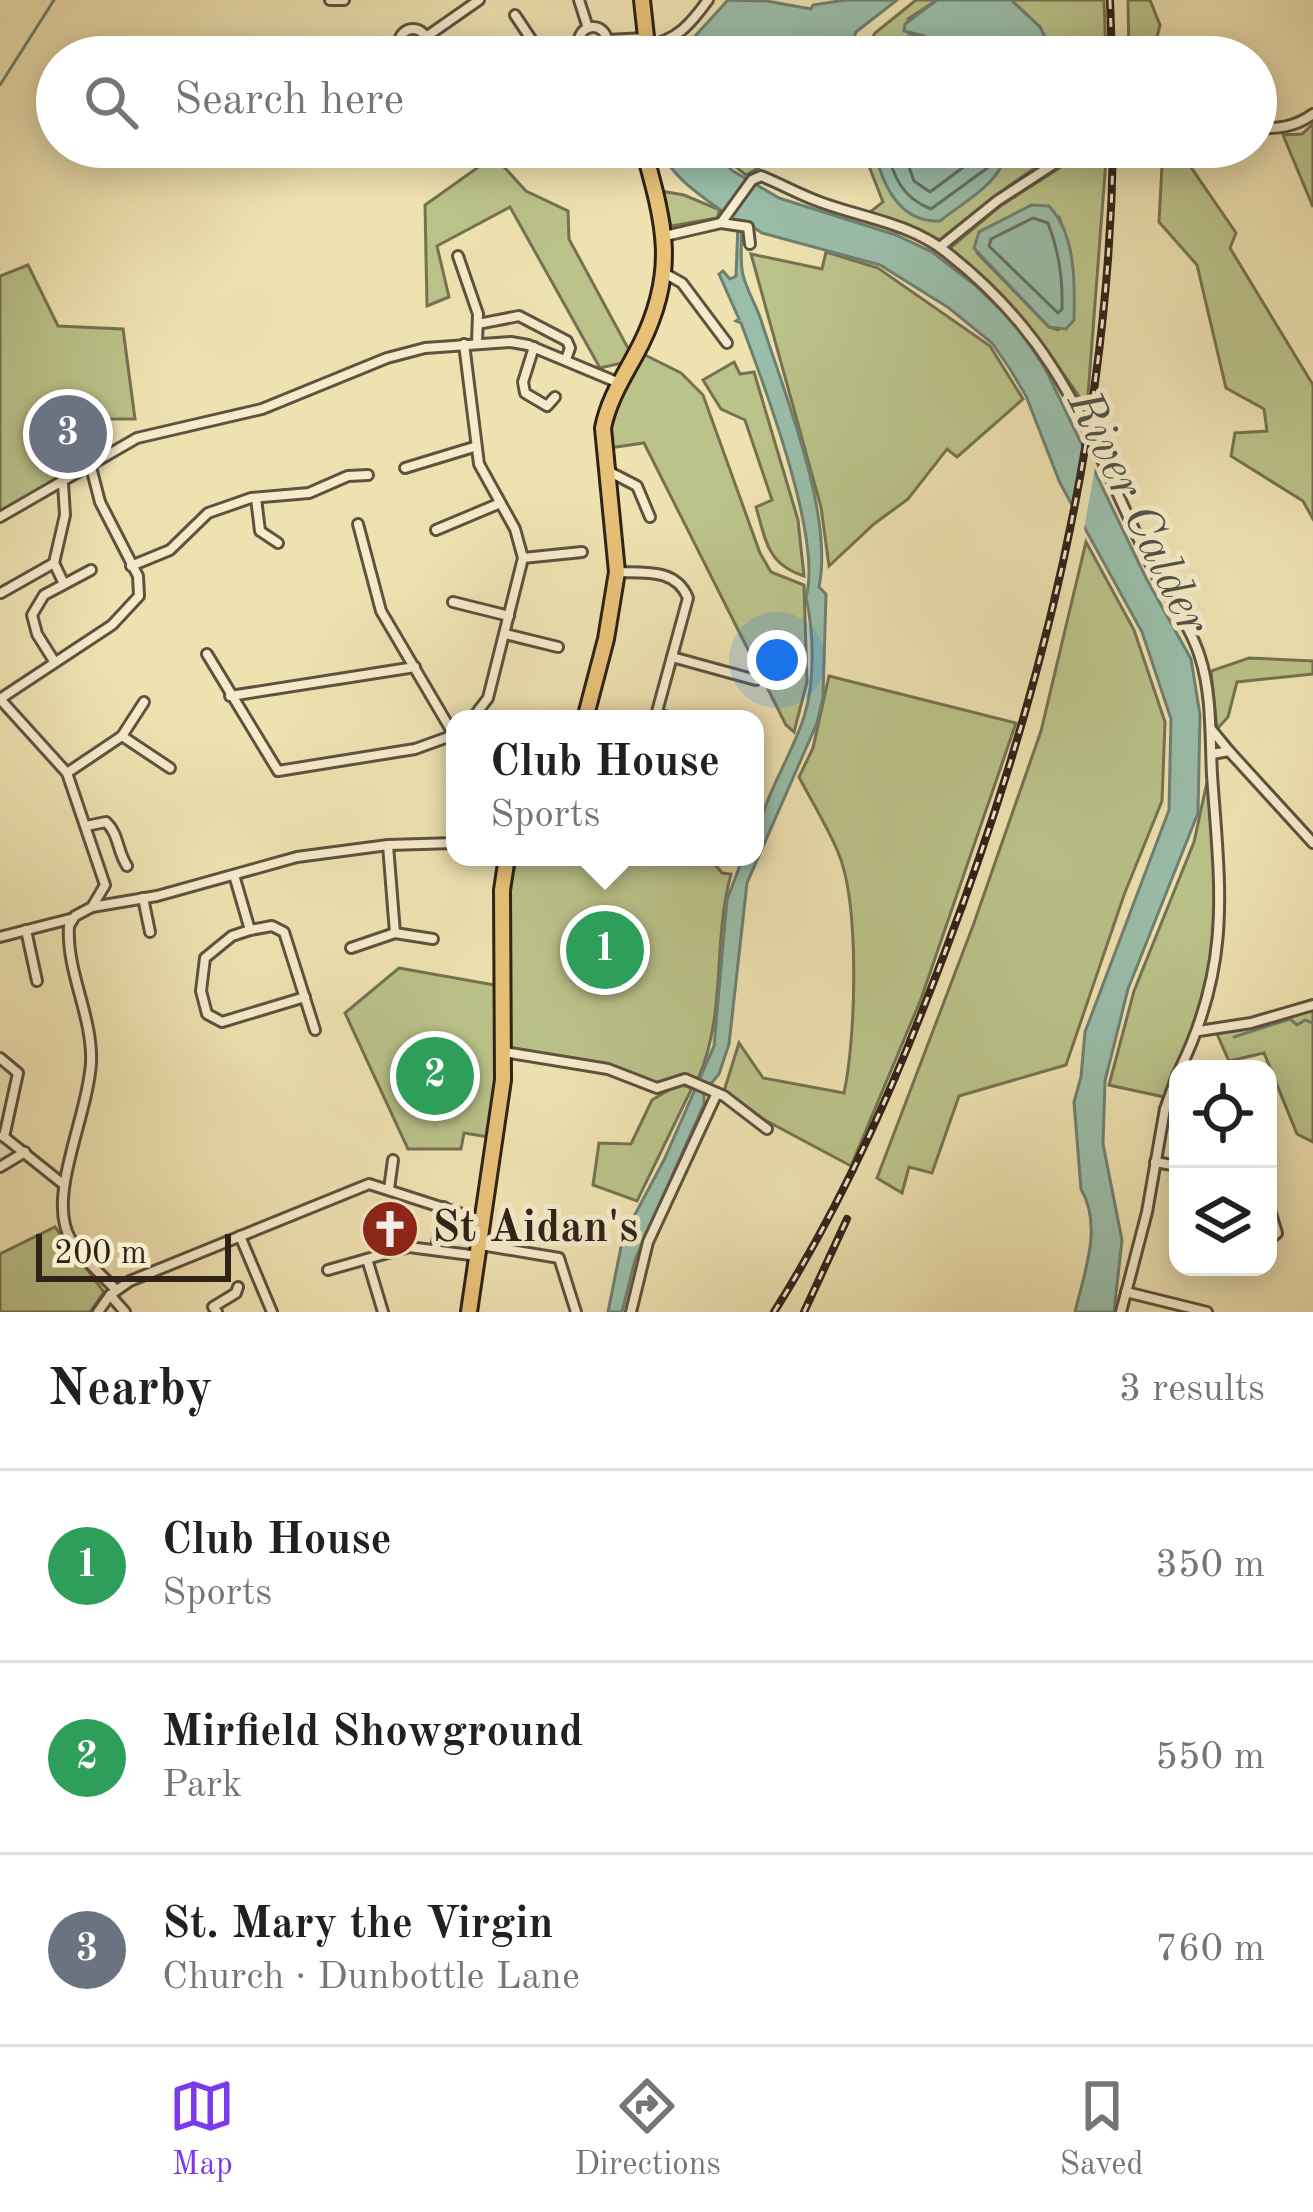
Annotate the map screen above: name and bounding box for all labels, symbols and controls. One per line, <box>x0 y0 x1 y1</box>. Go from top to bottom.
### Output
search box <box>36 36 1277 168</box>
icon: search <box>78 69 144 135</box>
text: Search here <box>174 79 404 124</box>
water label: River Calder <box>1057 383 1217 644</box>
pin: 3 <box>29 389 107 479</box>
your location <box>747 630 807 690</box>
popup <box>446 710 764 866</box>
text: Club House <box>490 741 720 786</box>
text: Sports <box>490 796 600 835</box>
pin: 1 <box>566 905 644 995</box>
pin: 2 <box>396 1031 474 1121</box>
map controls <box>1169 1060 1277 1276</box>
button: locate <box>1169 1060 1277 1168</box>
button: layers <box>1169 1168 1277 1276</box>
church icon: St Aidan's <box>359 1198 421 1260</box>
place label: St Aidan's <box>432 1207 638 1252</box>
scale bar <box>36 1228 231 1281</box>
text: 200 m <box>54 1238 147 1271</box>
text: Nearby <box>48 1365 213 1416</box>
text: 3 results <box>1119 1370 1265 1409</box>
text: Club House <box>162 1519 392 1564</box>
text: 1 <box>76 1546 98 1585</box>
text: 350 m <box>1155 1546 1265 1585</box>
text: Sports <box>162 1574 272 1613</box>
text: Mirfield Showground <box>162 1711 583 1756</box>
text: 2 <box>76 1738 98 1777</box>
text: 550 m <box>1155 1738 1265 1777</box>
text: Park <box>162 1766 242 1805</box>
text: St. Mary the Virgin <box>162 1903 554 1948</box>
text: 3 <box>76 1930 98 1969</box>
text: 760 m <box>1155 1930 1265 1969</box>
text: Church · Dunbottle Lane <box>162 1958 580 1997</box>
tab: Map <box>169 2073 235 2186</box>
tab: Directions <box>574 2073 721 2186</box>
tab: Saved <box>1060 2073 1144 2186</box>

